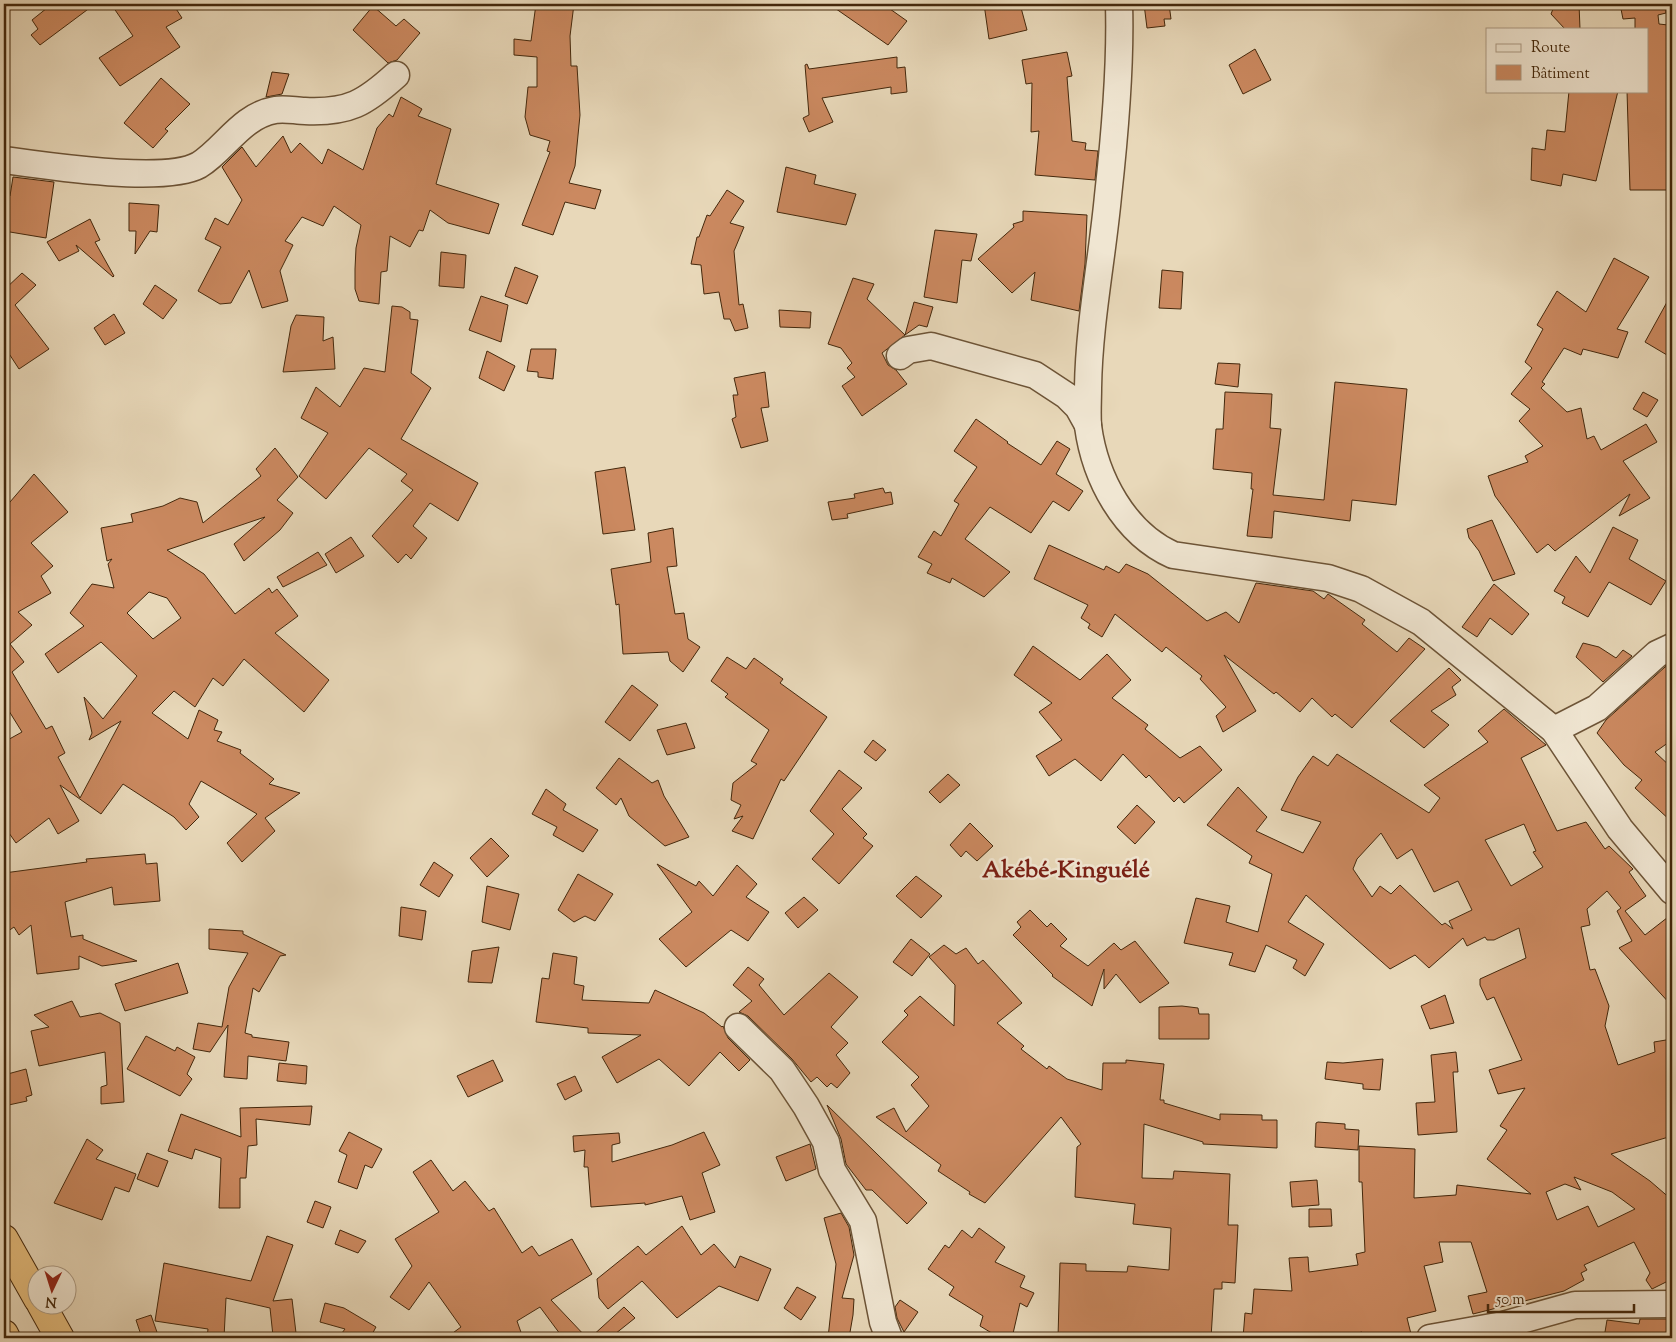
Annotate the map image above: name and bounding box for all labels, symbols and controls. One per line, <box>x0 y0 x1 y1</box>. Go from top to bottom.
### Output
legend <box>1486 28 1648 92</box>
text: Route <box>1531 38 1570 59</box>
text: Bâtiment <box>1531 64 1590 85</box>
district label: Akébé-Kinguélé <box>982 854 1150 888</box>
north arrow <box>28 1264 78 1314</box>
scale bar <box>1488 1282 1635 1314</box>
text: 50 m <box>1495 1290 1525 1311</box>
text: N <box>45 1291 58 1311</box>

